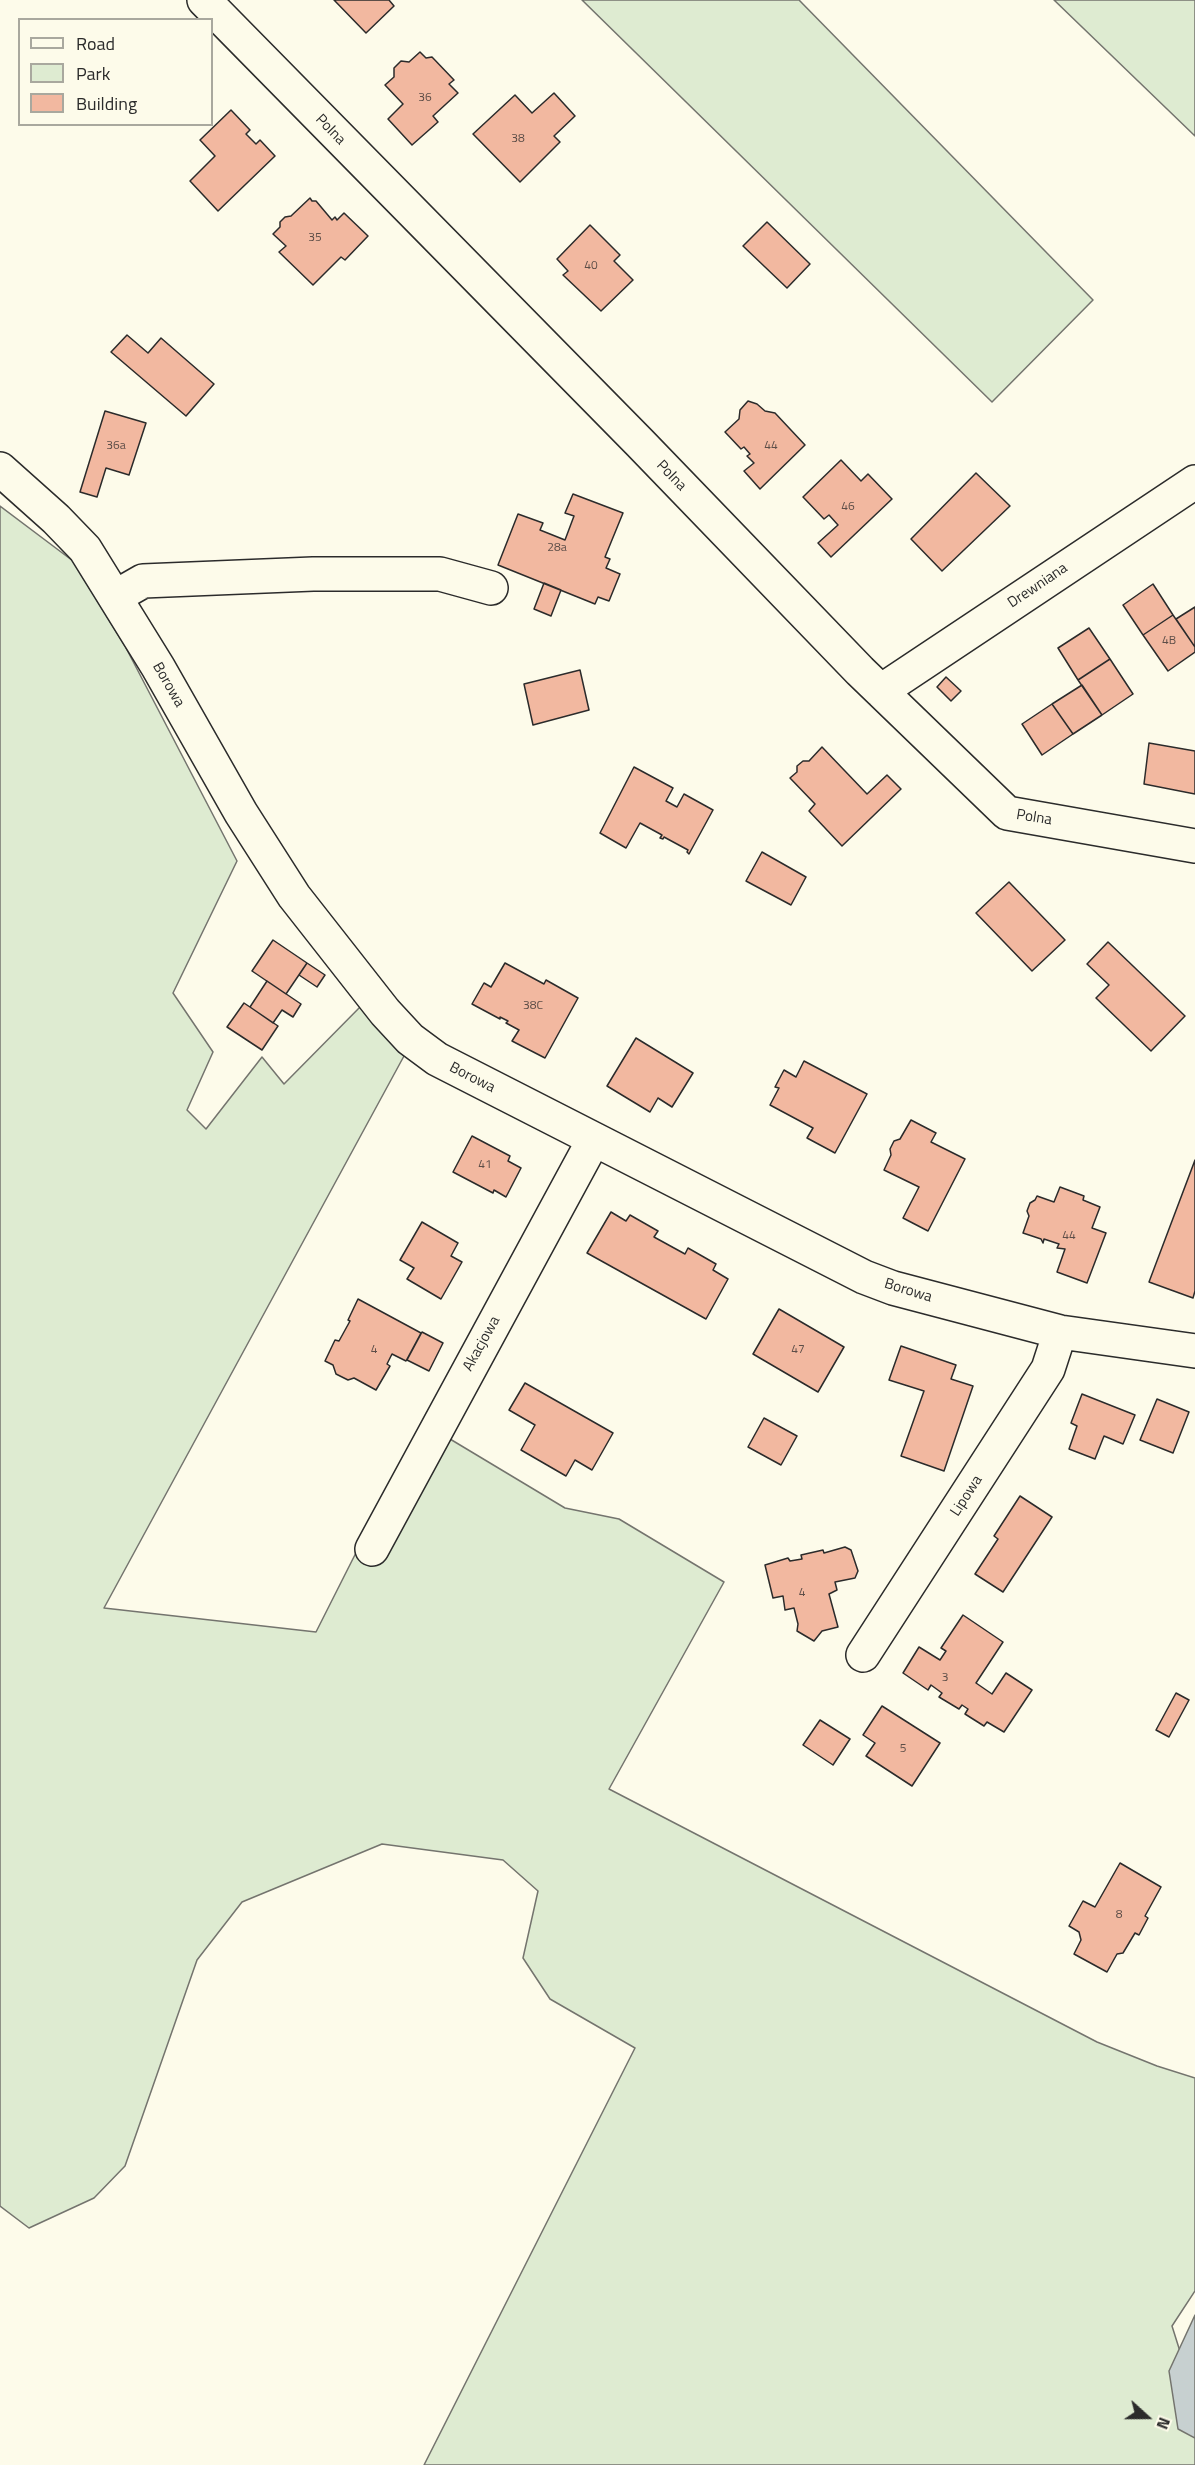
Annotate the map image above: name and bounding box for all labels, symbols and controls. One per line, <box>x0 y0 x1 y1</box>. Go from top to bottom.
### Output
legend <box>18 18 213 126</box>
text: Road <box>76 30 115 57</box>
text: Park <box>76 60 110 87</box>
text: Building <box>76 90 137 117</box>
house number: 36 <box>418 91 432 105</box>
street label: Polna <box>311 111 349 149</box>
house number: 38 <box>511 132 525 146</box>
house number: 35 <box>308 231 322 245</box>
house number: 40 <box>584 259 598 273</box>
house number: 36a <box>106 439 126 453</box>
house number: 44 <box>764 439 778 453</box>
street label: Polna <box>652 457 690 495</box>
house number: 46 <box>841 500 855 514</box>
house number: 28a <box>547 541 567 555</box>
street label: Drewniana <box>1005 560 1071 612</box>
house number: 4B <box>1162 634 1176 648</box>
street label: Borowa <box>148 659 188 711</box>
street label: Polna <box>1015 806 1053 830</box>
house number: 38C <box>523 999 543 1013</box>
street label: Borowa <box>446 1059 498 1097</box>
house number: 41 <box>478 1158 492 1172</box>
house number: 44 <box>1062 1229 1076 1243</box>
street label: Borowa <box>882 1275 934 1307</box>
street label: Akacjowa <box>460 1313 504 1375</box>
house number: 4 <box>371 1343 377 1357</box>
house number: 47 <box>791 1343 805 1357</box>
street label: Lipowa <box>947 1472 987 1520</box>
house number: 4 <box>799 1586 805 1600</box>
house number: 3 <box>942 1671 948 1685</box>
house number: 5 <box>900 1742 906 1756</box>
house number: 8 <box>1116 1908 1122 1922</box>
north arrow <box>1117 2387 1177 2447</box>
text: N <box>1151 2414 1177 2433</box>

